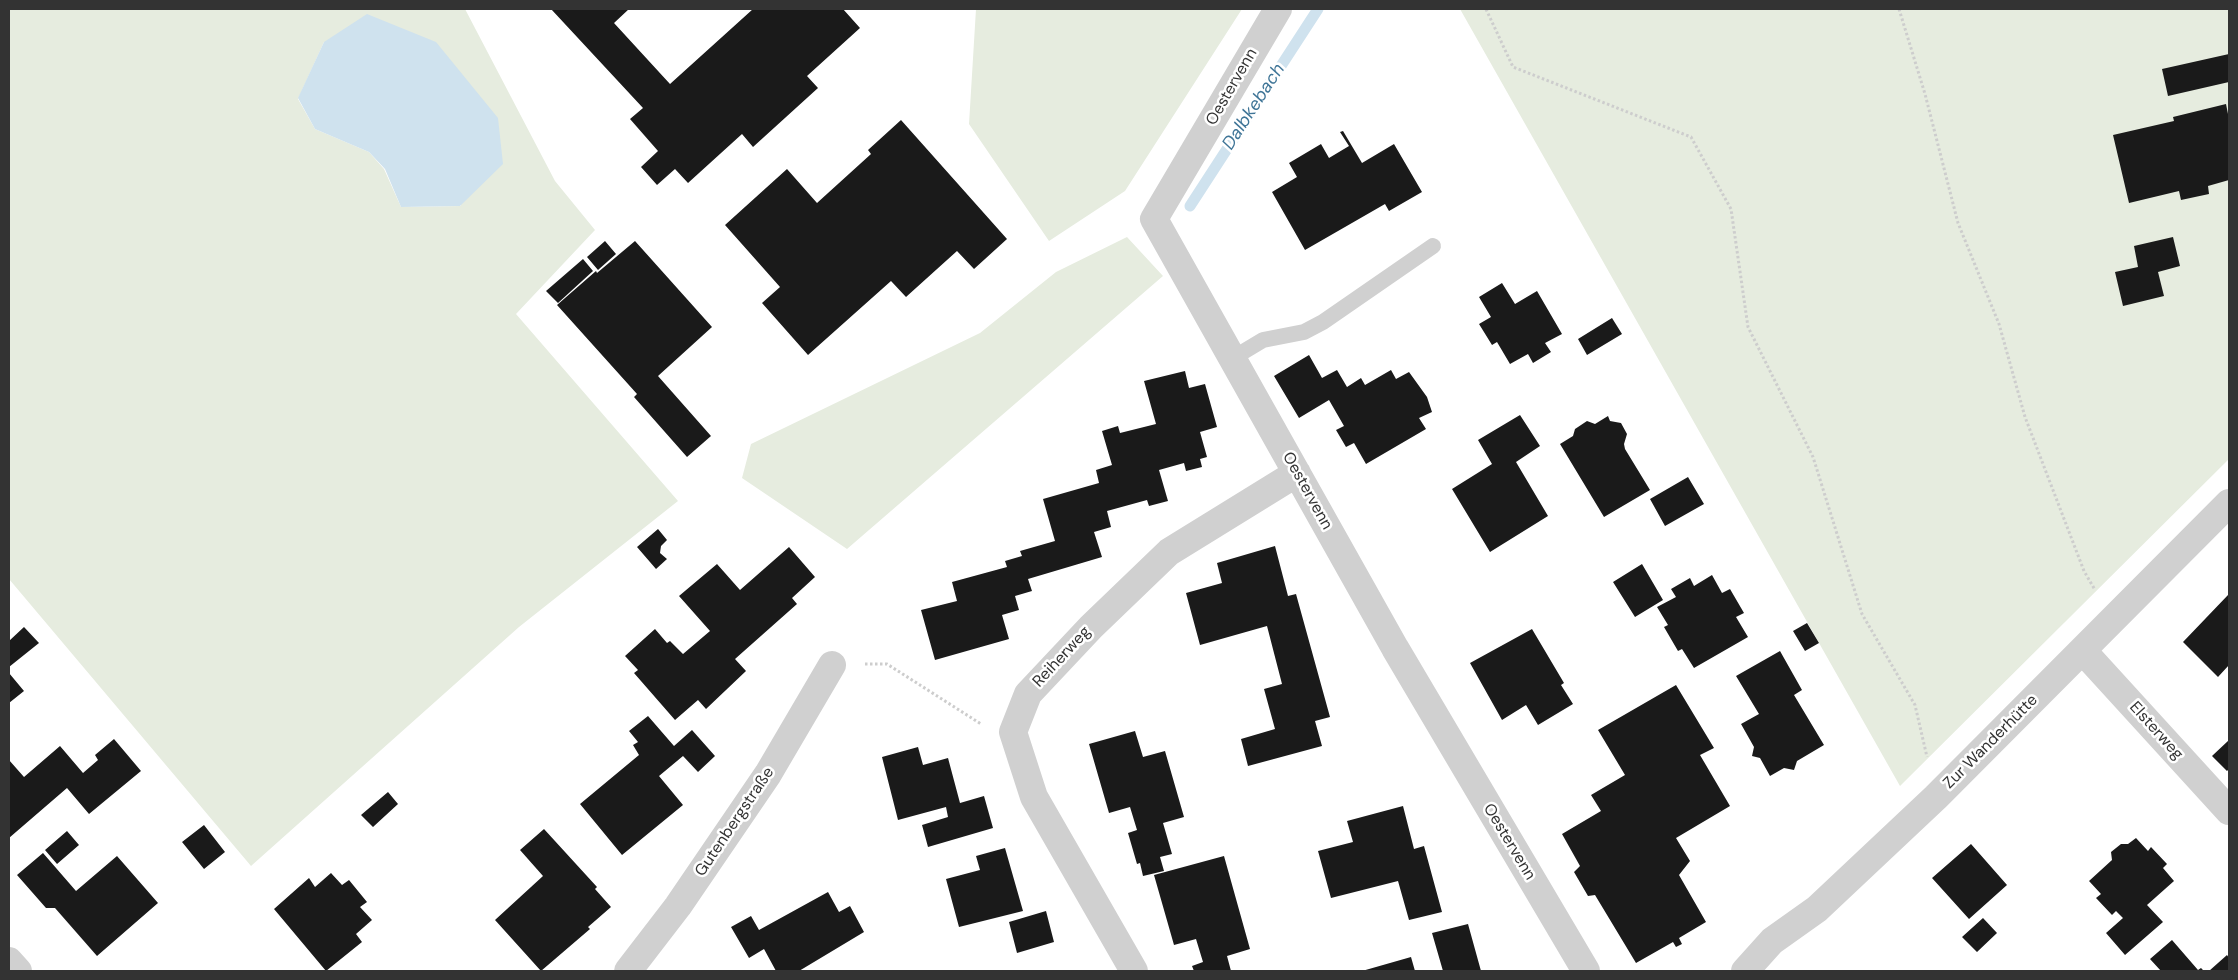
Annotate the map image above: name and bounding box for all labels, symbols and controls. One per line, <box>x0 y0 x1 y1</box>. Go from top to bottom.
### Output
street label: Oestervenn <box>1202 45 1262 129</box>
water label: Dalbkebach <box>1218 60 1290 154</box>
street label: Oestervenn <box>1278 449 1336 533</box>
street label: Reiherweg <box>1029 623 1095 691</box>
street label: Zur Wanderhütte <box>1940 691 2042 793</box>
street label: Elsterweg <box>2125 698 2187 764</box>
street label: Gutenbergstraße <box>691 764 779 880</box>
street label: Oestervenn <box>1479 800 1539 884</box>

